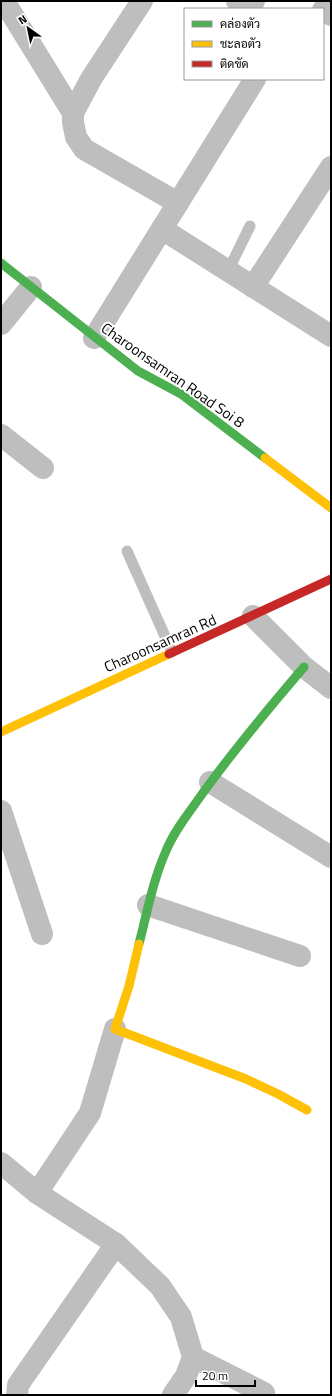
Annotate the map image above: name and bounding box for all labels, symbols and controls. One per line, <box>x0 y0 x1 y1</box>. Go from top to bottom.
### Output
north arrow <box>8 8 48 48</box>
legend <box>184 8 324 80</box>
text: N <box>15 11 30 28</box>
text: คล่องตัว <box>220 14 260 33</box>
text: ชะลอตัว <box>220 34 261 53</box>
text: ติดขัด <box>220 54 249 73</box>
street label: Charoonsamran Road Soi 8 <box>97 317 249 433</box>
street label: Charoonsamran Rd <box>100 608 220 678</box>
scale bar <box>196 1362 255 1388</box>
text: 20 m <box>202 1366 228 1385</box>

